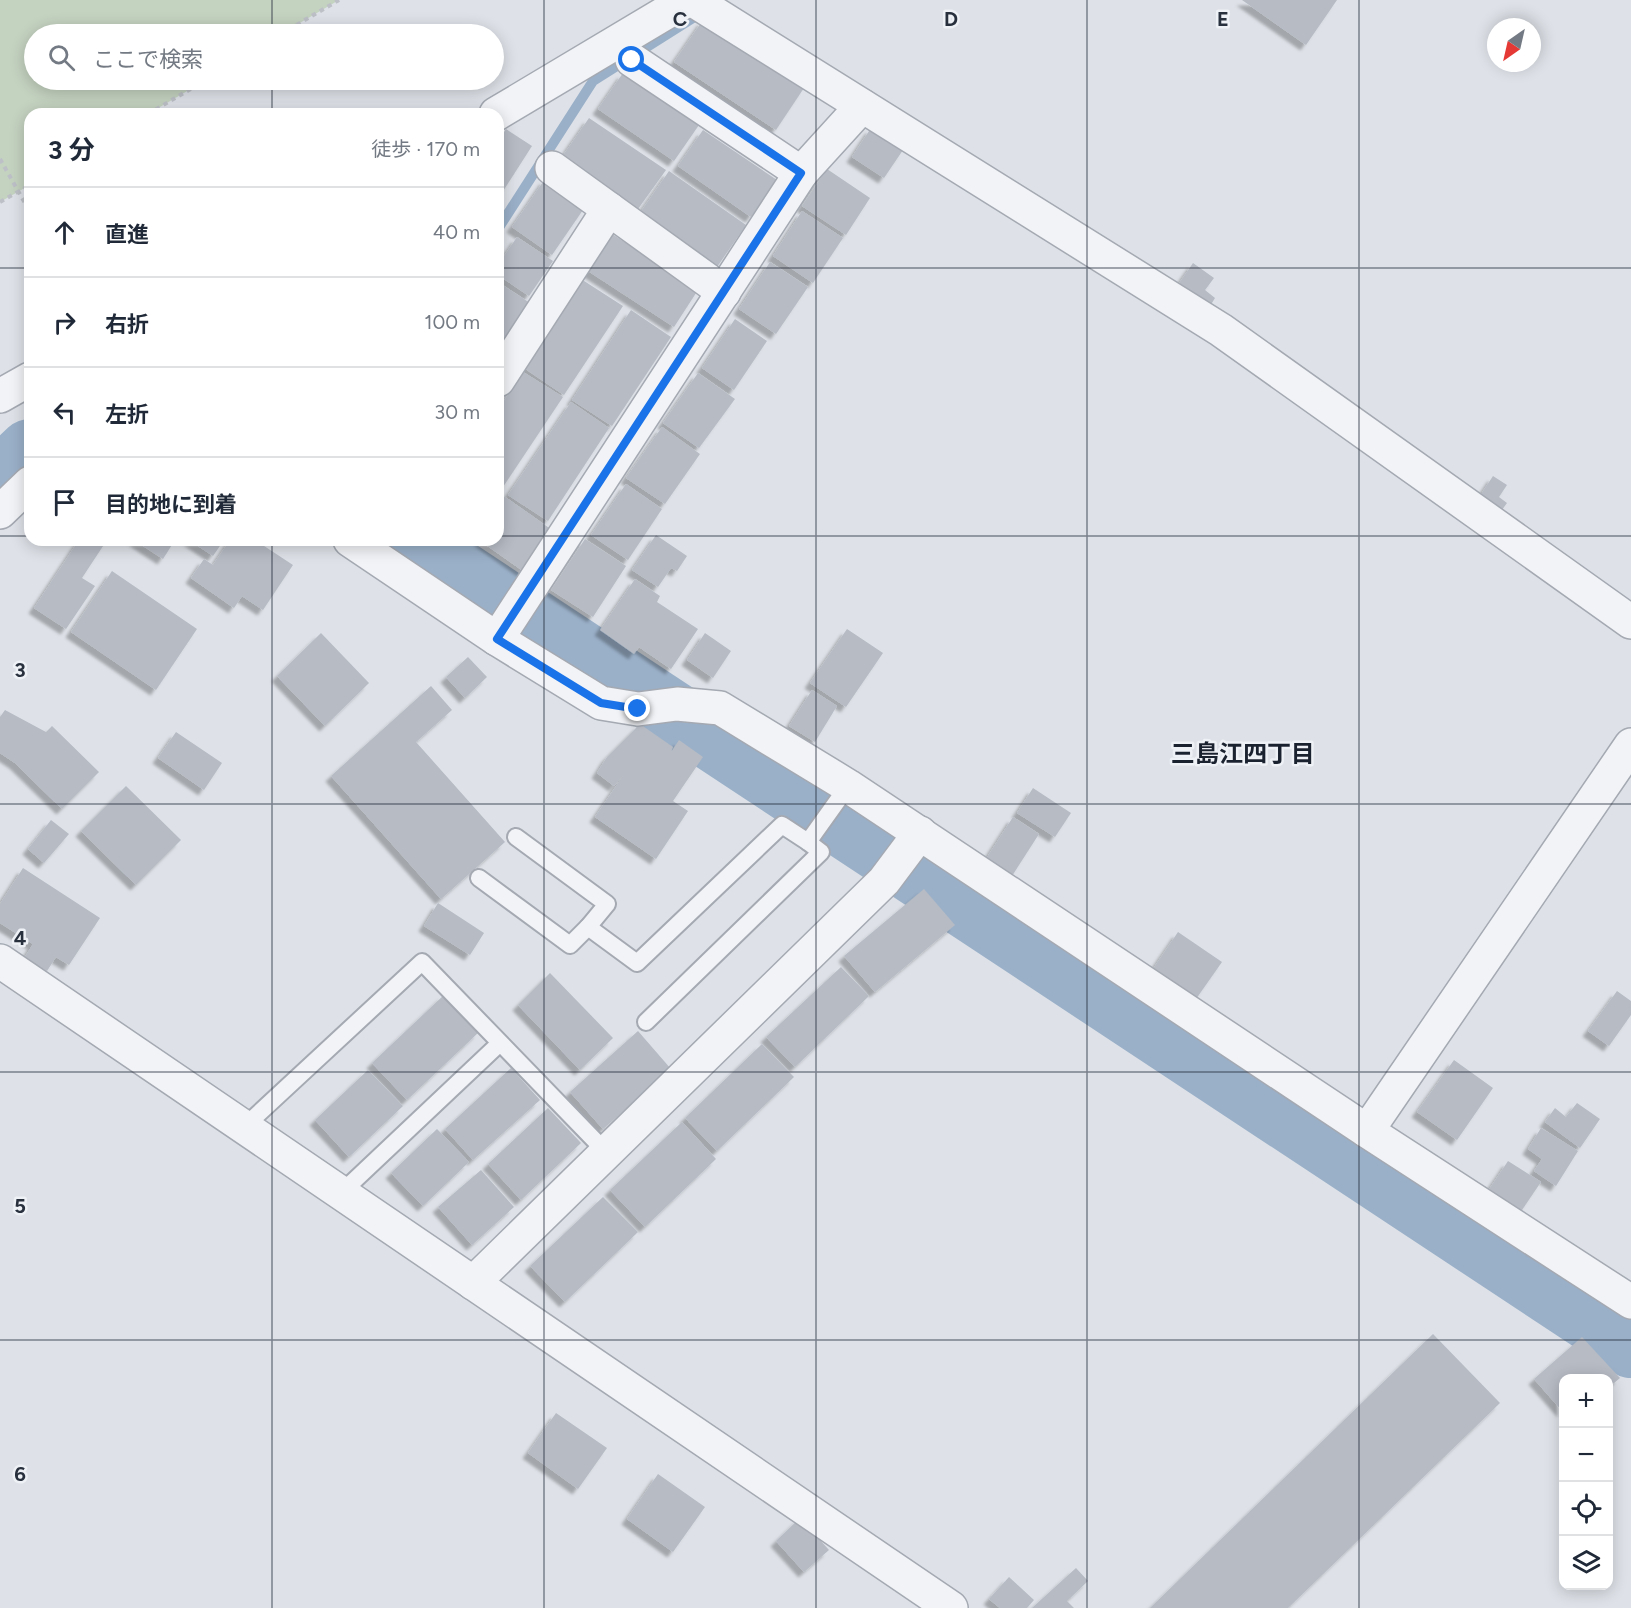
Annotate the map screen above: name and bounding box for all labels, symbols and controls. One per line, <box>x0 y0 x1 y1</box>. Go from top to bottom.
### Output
text: C <box>673 7 687 31</box>
text: D <box>944 7 958 31</box>
text: E <box>1217 7 1229 31</box>
north arrow <box>1487 18 1541 72</box>
search box <box>24 24 504 90</box>
icon: search <box>45 41 78 74</box>
text: ここで検索 <box>93 46 203 73</box>
route start <box>618 46 644 72</box>
text: 3 分 <box>48 134 95 166</box>
text: 徒歩 · 170 m <box>371 137 480 161</box>
icon: ahead <box>48 216 81 249</box>
text: 40 m <box>433 220 480 244</box>
text: 直進 <box>105 221 149 248</box>
icon: right <box>48 306 81 339</box>
text: 100 m <box>424 310 480 334</box>
text: 右折 <box>105 311 149 338</box>
icon: left <box>48 396 81 429</box>
text: 30 m <box>434 400 480 424</box>
text: 左折 <box>105 401 149 428</box>
icon: arrive <box>48 486 81 519</box>
text: 目的地に到着 <box>105 491 237 518</box>
text: 3 <box>14 658 26 682</box>
route end <box>624 695 650 721</box>
district label: 三島江四丁目 <box>1171 739 1315 768</box>
text: 4 <box>14 926 27 950</box>
text: 5 <box>14 1194 26 1218</box>
map controls <box>1559 1374 1613 1590</box>
button: + <box>1559 1374 1613 1428</box>
button: − <box>1559 1428 1613 1482</box>
text: 6 <box>14 1462 26 1486</box>
button: locate <box>1559 1482 1613 1536</box>
button: layers <box>1559 1536 1613 1590</box>

